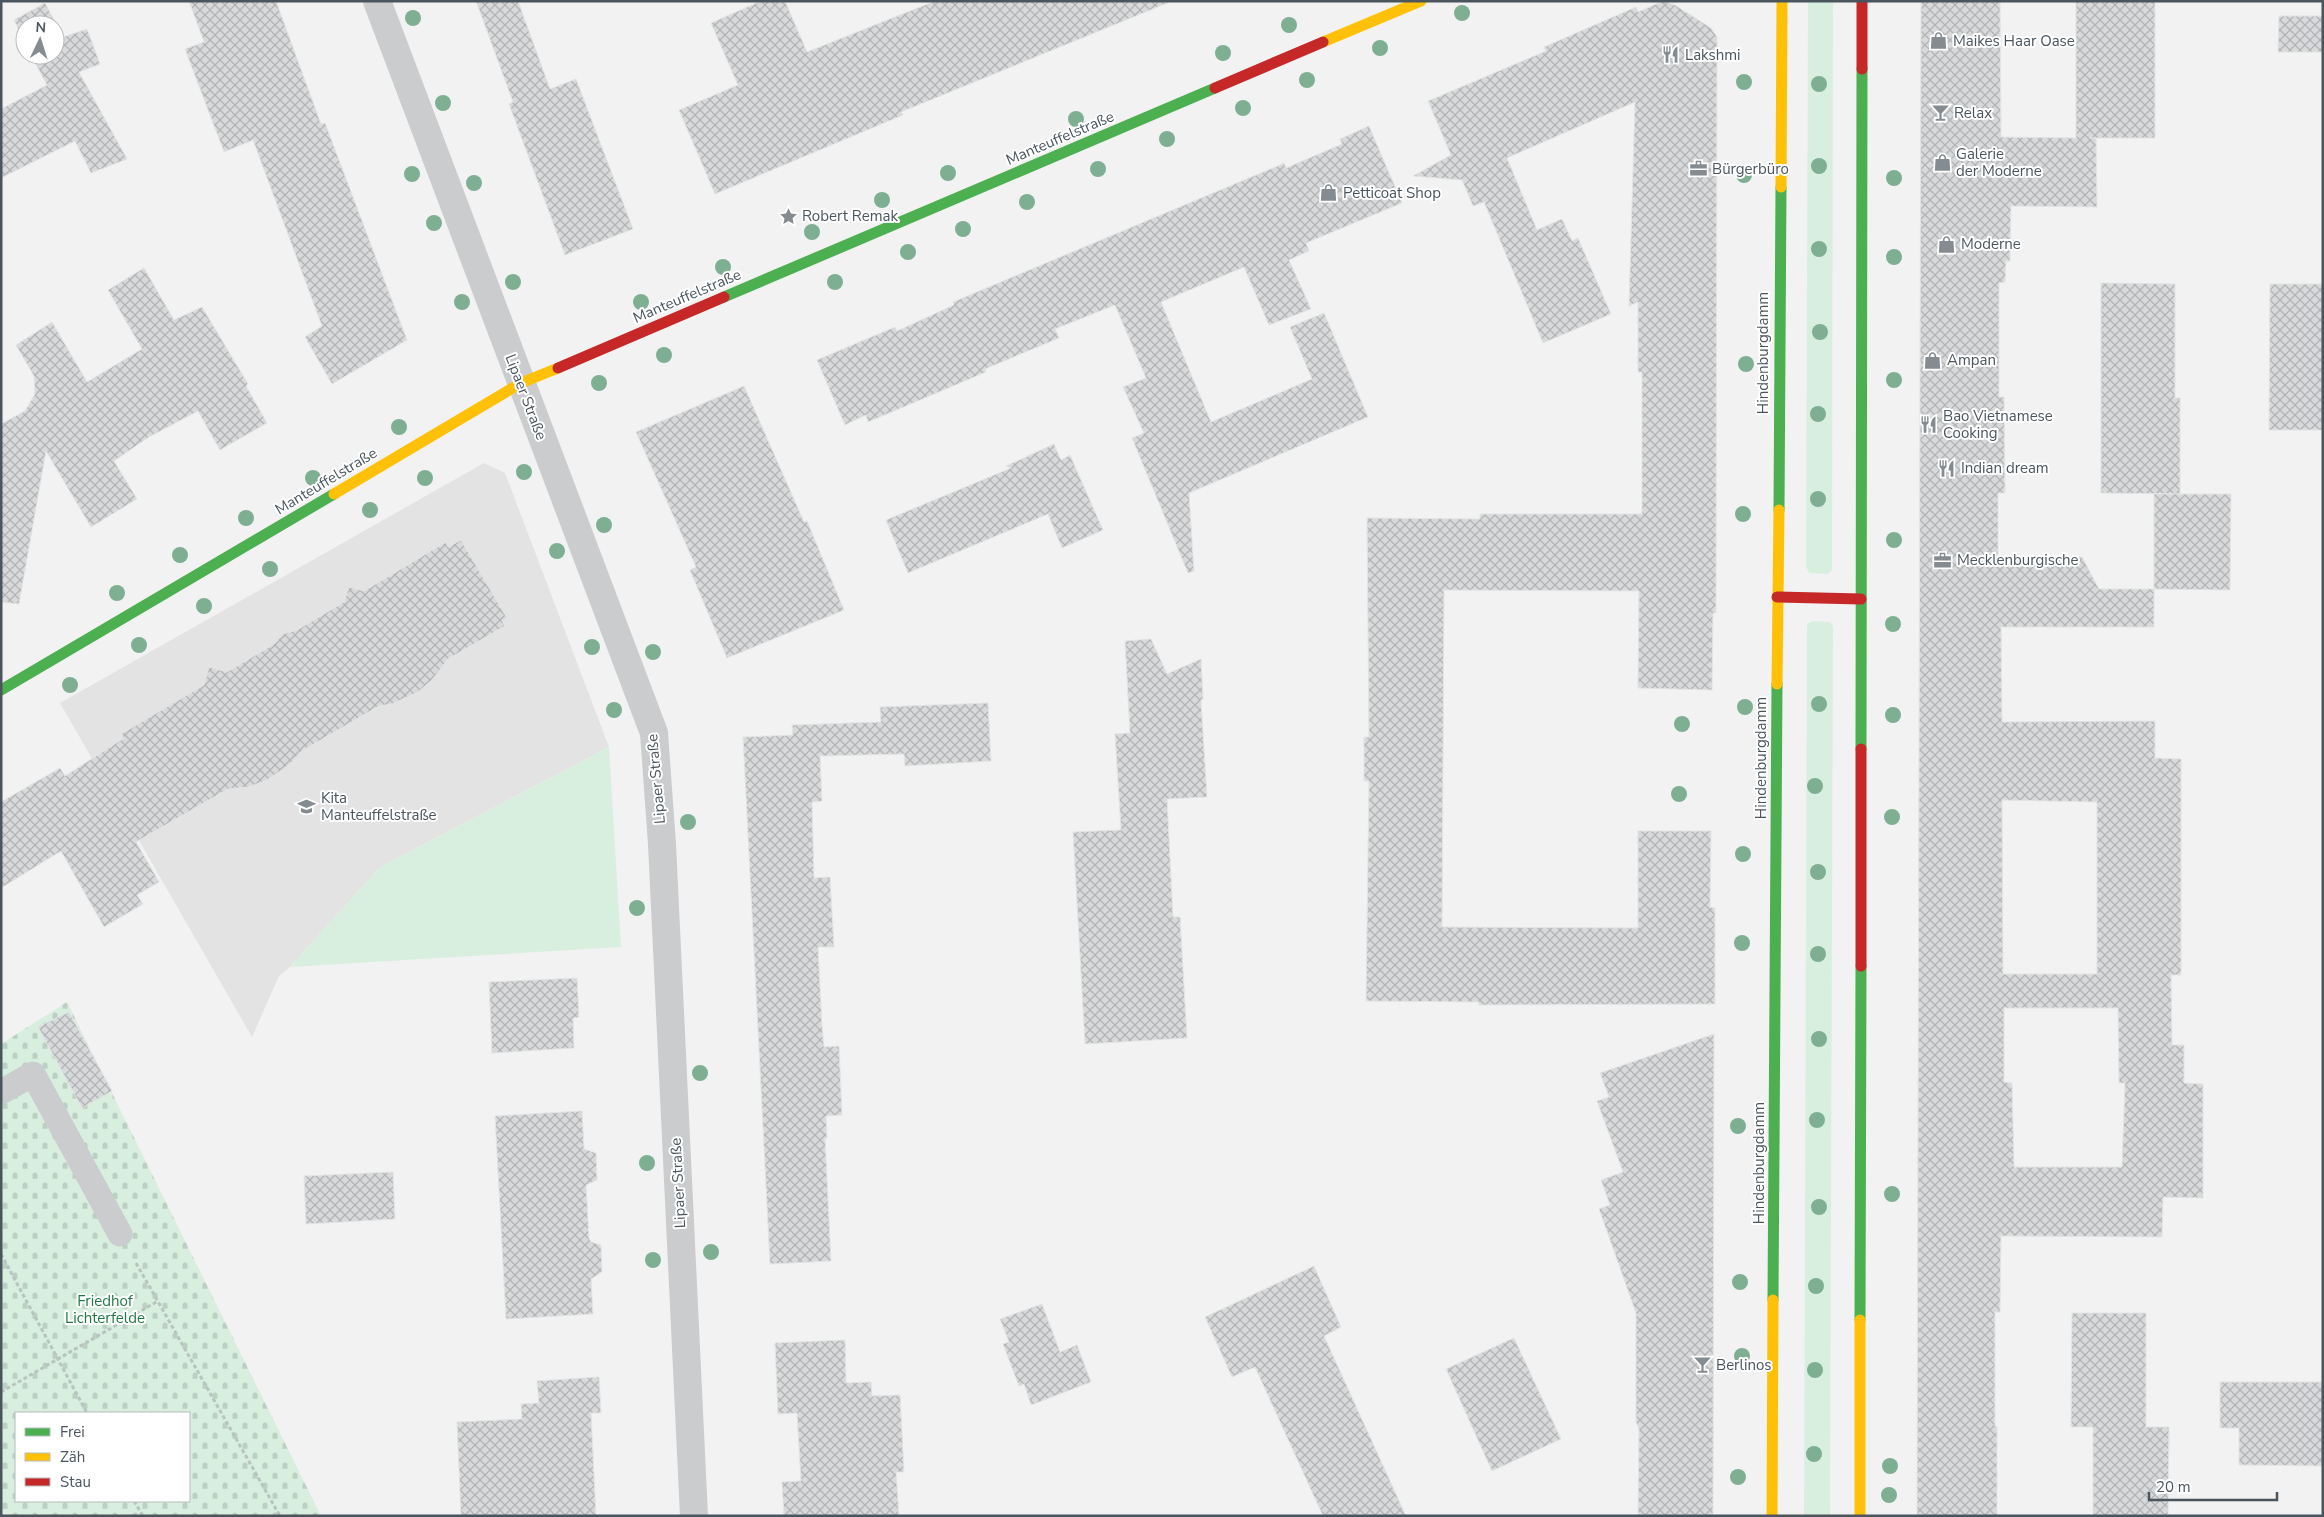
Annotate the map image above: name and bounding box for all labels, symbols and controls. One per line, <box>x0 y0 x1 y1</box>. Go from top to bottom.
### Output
north arrow <box>15 15 65 65</box>
text: N <box>35 18 47 37</box>
shop icon: Maikes Haar Oase <box>1929 31 1949 51</box>
place label: Maikes Haar Oase <box>1953 31 2075 51</box>
restaurant icon: Lakshmi <box>1661 45 1681 65</box>
place label: Lakshmi <box>1685 45 1741 65</box>
bar icon: Relax <box>1930 103 1950 123</box>
place label: Relax <box>1954 103 1992 123</box>
street label: Manteuffelstraße <box>1003 106 1117 170</box>
place label: Galerie der Moderne <box>1956 144 2042 181</box>
shop icon: Galerie der Moderne <box>1932 153 1952 173</box>
office icon: Bürgerbüro <box>1688 159 1708 179</box>
place label: Bürgerbüro <box>1712 159 1789 179</box>
shop icon: Petticoat Shop <box>1319 183 1339 203</box>
place label: Petticoat Shop <box>1343 183 1441 203</box>
place icon: Robert Remak <box>778 206 798 226</box>
place label: Robert Remak <box>802 206 898 226</box>
shop icon: Moderne <box>1937 234 1957 254</box>
place label: Moderne <box>1961 234 2021 254</box>
street label: Manteuffelstraße <box>630 264 744 328</box>
street label: Hindenburgdamm <box>1753 292 1773 414</box>
shop icon: Ampan <box>1923 350 1943 370</box>
place label: Ampan <box>1947 350 1996 370</box>
street label: Lipaer Straße <box>500 351 552 443</box>
place label: Bao Vietnamese Cooking <box>1943 406 2053 443</box>
restaurant icon: Bao Vietnamese Cooking <box>1919 415 1939 435</box>
street label: Manteuffelstraße <box>271 443 381 519</box>
restaurant icon: Indian dream <box>1937 458 1957 478</box>
place label: Indian dream <box>1961 458 2049 478</box>
office icon: Mecklenburgische <box>1933 550 1953 570</box>
place label: Mecklenburgische <box>1957 550 2078 570</box>
street label: Hindenburgdamm <box>1751 697 1771 819</box>
street label: Lipaer Straße <box>642 733 670 825</box>
place label: Kita Manteuffelstraße <box>321 788 437 825</box>
school or university icon: Kita Manteuffelstraße <box>297 797 317 817</box>
street label: Hindenburgdamm <box>1749 1102 1769 1224</box>
street label: Lipaer Straße <box>666 1137 690 1229</box>
park label: Friedhof Lichterfelde <box>65 1291 145 1328</box>
bar icon: Berlinos <box>1692 1355 1712 1375</box>
place label: Berlinos <box>1716 1355 1772 1375</box>
legend <box>15 1412 190 1502</box>
text: Frei <box>60 1422 85 1442</box>
text: Zäh <box>60 1447 85 1467</box>
scale bar <box>2149 1470 2276 1502</box>
text: Stau <box>60 1472 91 1492</box>
text: 20 m <box>2156 1477 2191 1497</box>

